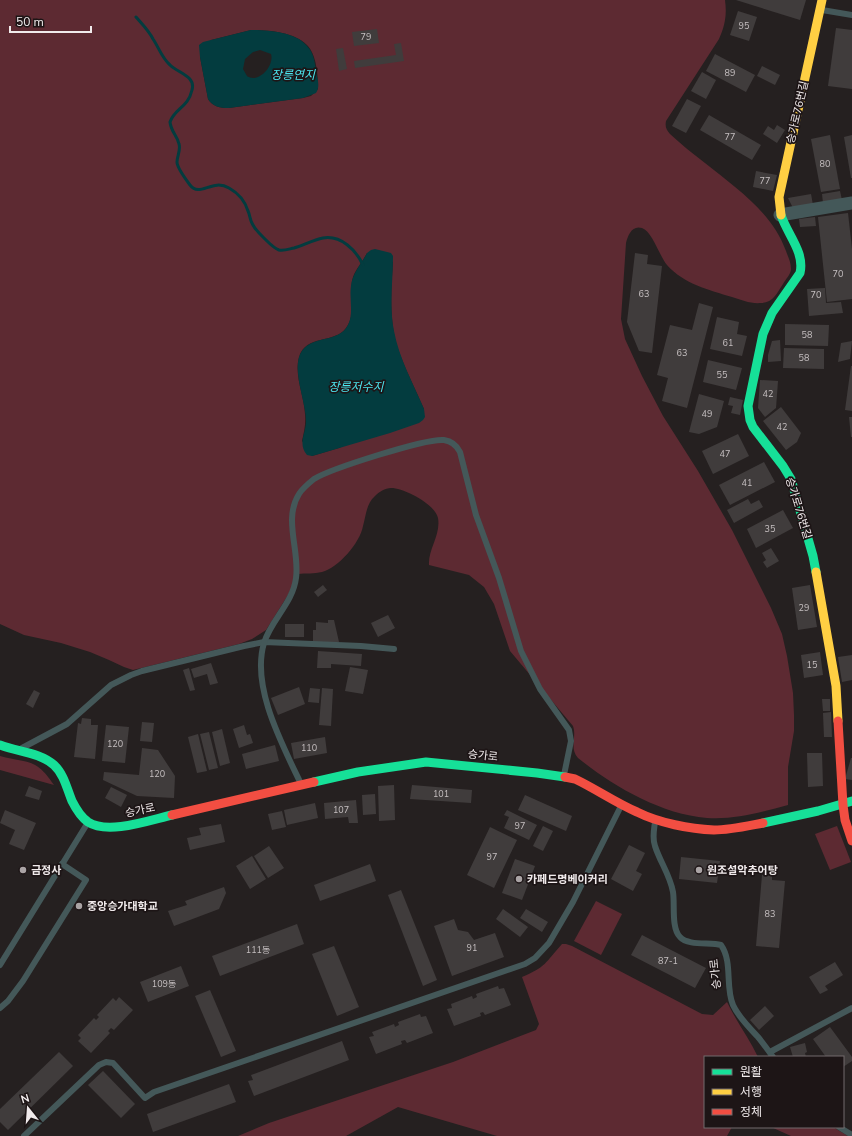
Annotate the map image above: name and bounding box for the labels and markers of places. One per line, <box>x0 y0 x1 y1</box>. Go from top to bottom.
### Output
place label: 금정사 <box>31 863 61 878</box>
place label: 원조설악추어탕 <box>707 863 778 878</box>
marker: 금정사 <box>18 865 28 875</box>
marker: 원조설악추어탕 <box>694 865 704 875</box>
place label: 카페드명베이커리 <box>527 872 608 887</box>
marker: 카페드명베이커리 <box>514 874 524 884</box>
place label: 중앙승가대학교 <box>87 899 158 914</box>
marker: 중앙승가대학교 <box>74 901 84 911</box>

